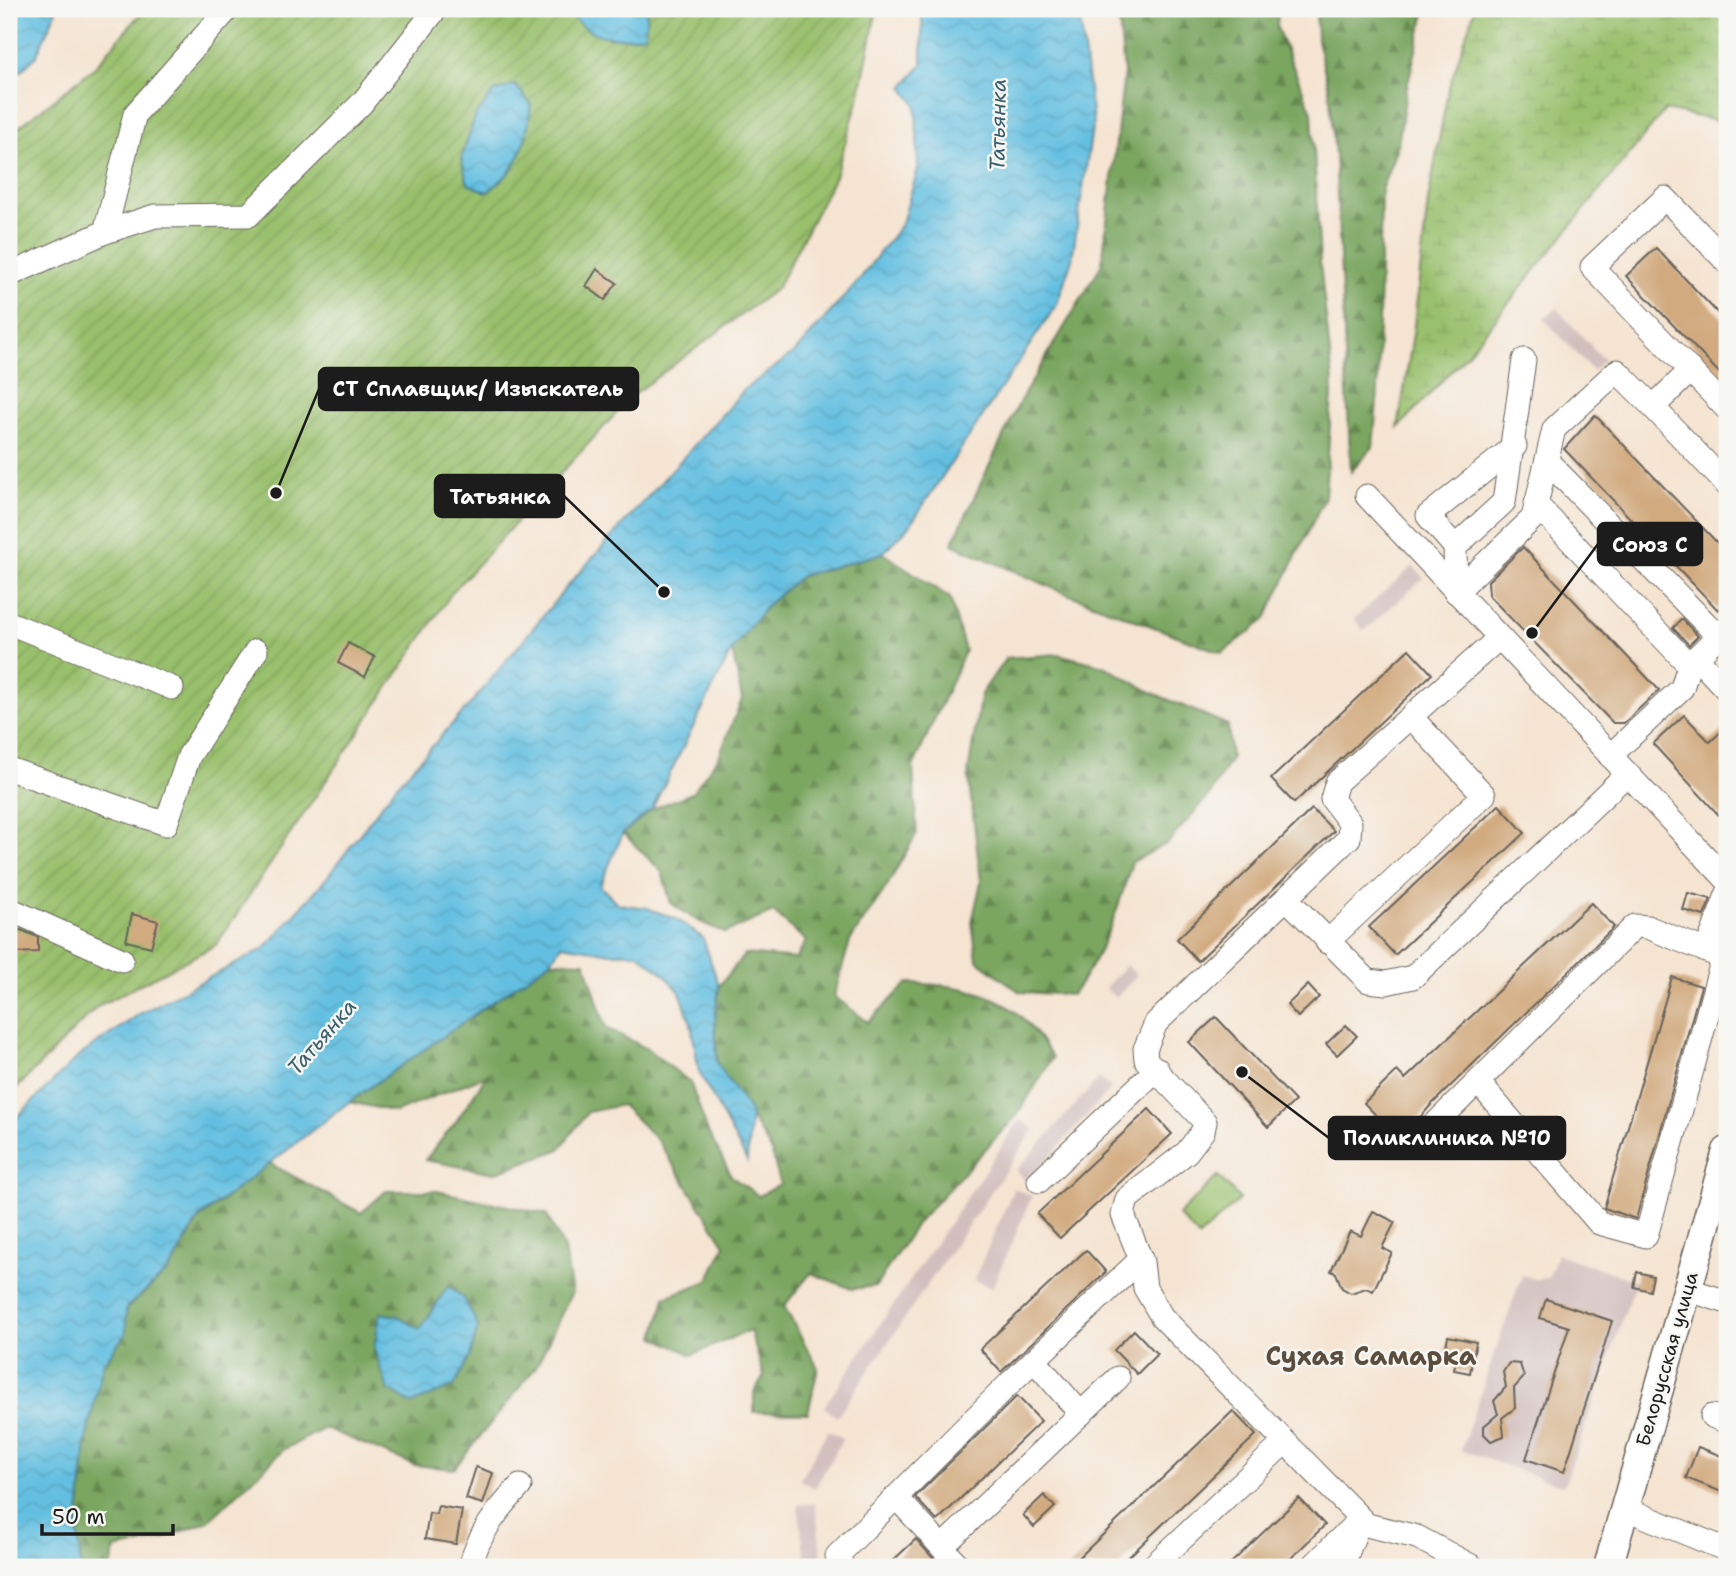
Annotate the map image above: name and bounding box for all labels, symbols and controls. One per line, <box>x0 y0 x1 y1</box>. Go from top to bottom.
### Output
water label: Татьянка <box>983 79 1013 171</box>
callout: СТ Сплавщик/ Изыскатель <box>319 368 638 410</box>
text: СТ Сплавщик/ Изыскатель <box>333 375 623 403</box>
callout: Татьянка <box>435 475 564 517</box>
text: Татьянка <box>449 483 551 511</box>
callout: Союз С <box>1598 523 1702 565</box>
text: Союз С <box>1612 531 1688 559</box>
water label: Татьянка <box>281 993 363 1081</box>
callout: Поликлиника №10 <box>1329 1117 1565 1159</box>
text: Поликлиника №10 <box>1343 1124 1551 1152</box>
street label: Белорусская улица <box>1630 1269 1704 1449</box>
district label: Сухая Самарка <box>1266 1338 1477 1373</box>
scale bar <box>42 1492 173 1536</box>
text: 50 m <box>52 1503 105 1531</box>

